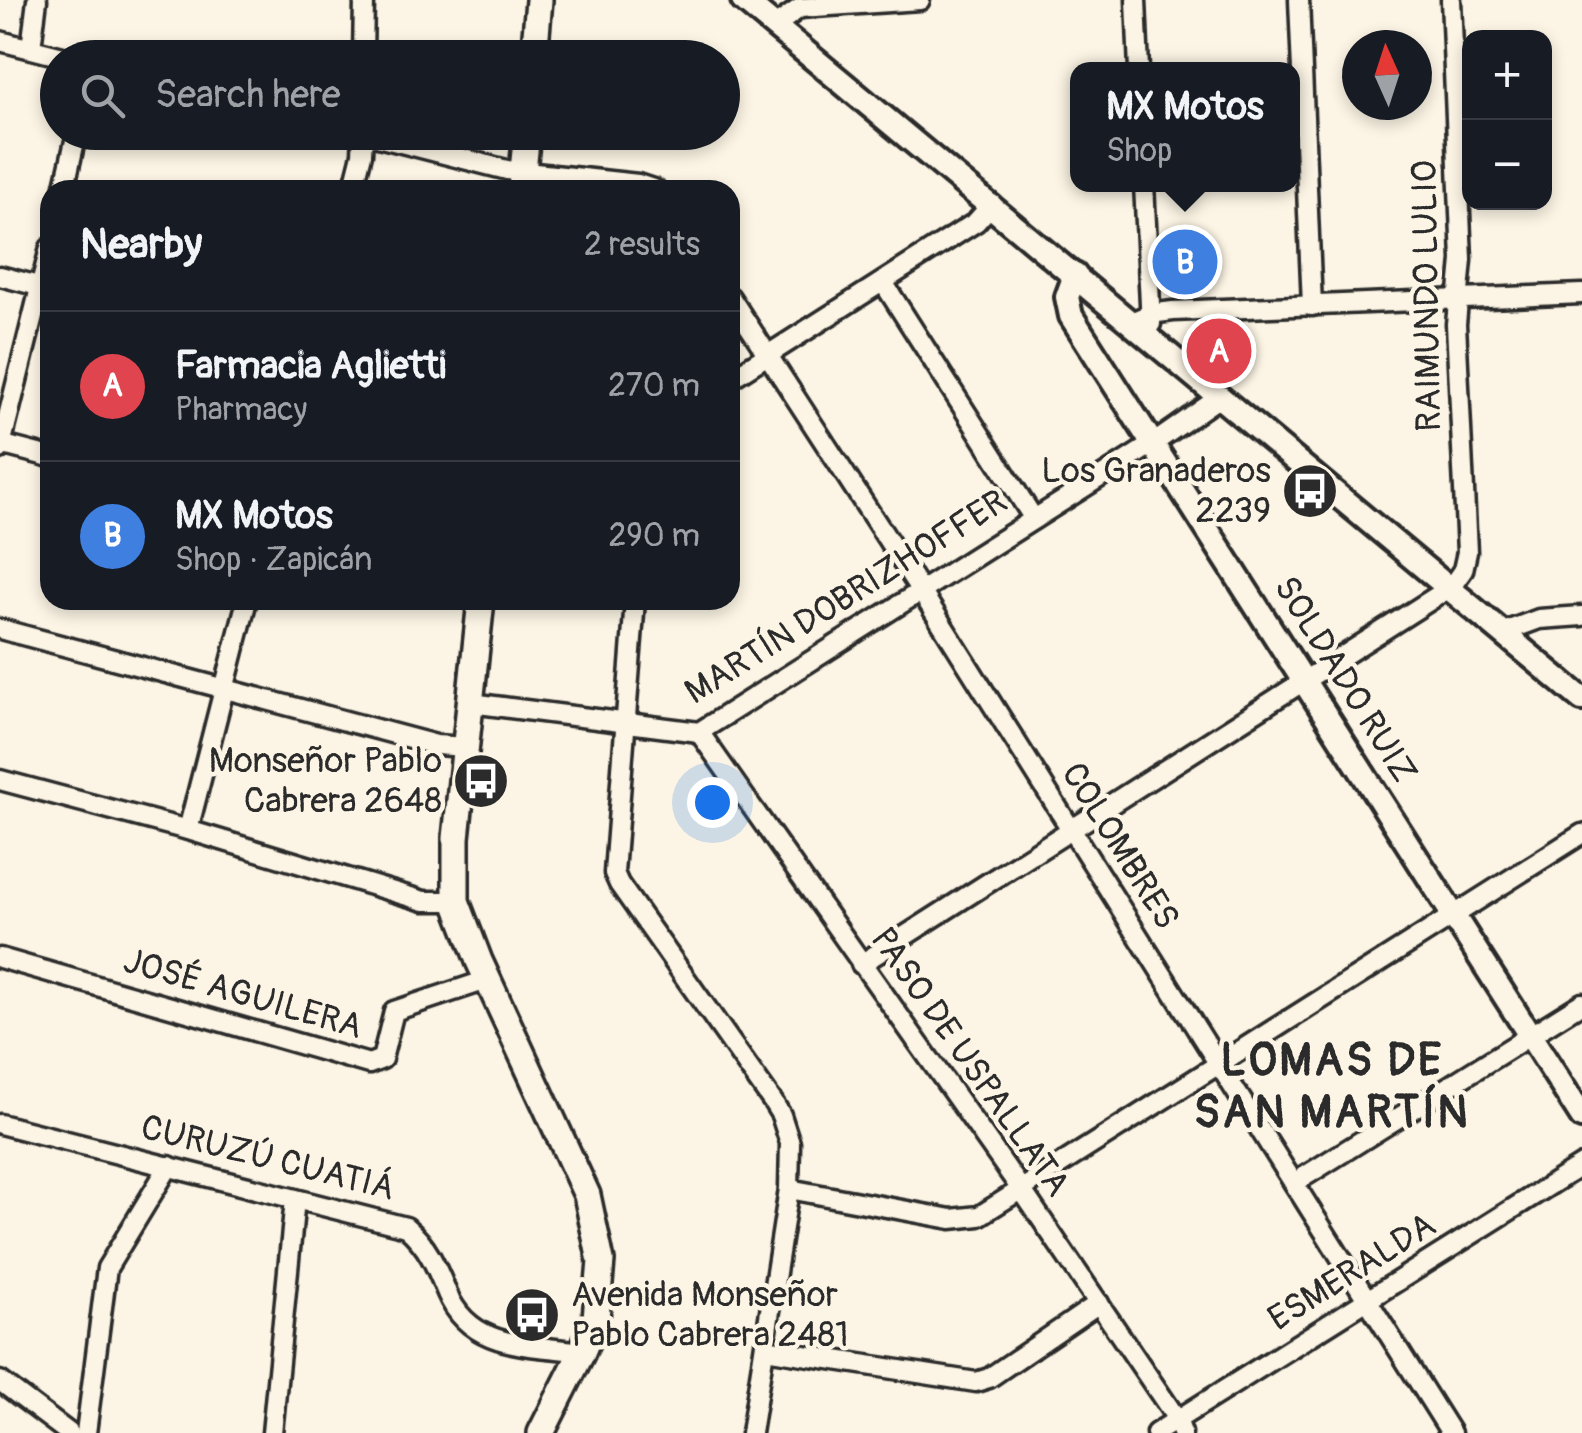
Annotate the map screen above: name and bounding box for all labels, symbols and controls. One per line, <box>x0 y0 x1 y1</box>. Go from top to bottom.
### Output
north arrow <box>1342 30 1432 120</box>
map controls <box>1462 30 1552 210</box>
button: + <box>1462 30 1552 120</box>
search box <box>40 40 740 150</box>
popup <box>1070 62 1300 192</box>
icon: search <box>75 68 130 123</box>
text: Search here <box>155 71 341 119</box>
text: MX Motos <box>1106 83 1264 131</box>
button: − <box>1462 120 1552 210</box>
text: Shop <box>1106 131 1172 171</box>
street label: RAIMUNDO LULIO <box>1403 160 1451 432</box>
text: Nearby <box>80 219 202 271</box>
pin: B <box>1152 224 1218 300</box>
text: 2 results <box>584 225 700 265</box>
pin: A <box>1186 314 1252 388</box>
text: Farmacia Aglietti <box>175 342 446 390</box>
text: A <box>102 366 123 406</box>
text: 270 m <box>608 366 700 406</box>
text: Pharmacy <box>175 390 307 430</box>
place label: Los Granaderos 2239 <box>1041 449 1271 533</box>
bus stop icon: Los Granaderos 2239 <box>1280 461 1340 521</box>
street label: MARTÍN DOBRIZHOFFER <box>677 480 1015 714</box>
text: MX Motos <box>175 492 333 540</box>
text: B <box>103 516 122 556</box>
text: 290 m <box>608 516 700 556</box>
text: Shop · Zapicán <box>175 540 372 580</box>
street label: SOLDADO RUIZ <box>1264 568 1426 792</box>
place label: Monseñor Pablo Cabrera 2648 <box>209 739 442 823</box>
bus stop icon: Monseñor Pablo Cabrera 2648 <box>451 751 511 811</box>
street label: COLOMBRES <box>1051 755 1189 937</box>
your location <box>687 777 738 828</box>
street label: PASO DE USPALLATA <box>861 919 1079 1205</box>
street label: JOSÉ AGUILERA <box>118 939 368 1049</box>
district label: LOMAS DE SAN MARTÍN <box>1194 1033 1470 1141</box>
street label: CURUZÚ CUATIÁ <box>136 1105 400 1211</box>
street label: ESMERALDA <box>1260 1203 1444 1341</box>
place label: Avenida Monseñor Pablo Cabrera 2481 <box>571 1273 849 1357</box>
bus stop icon: Avenida Monseñor Pablo Cabrera 2481 <box>502 1285 562 1345</box>

